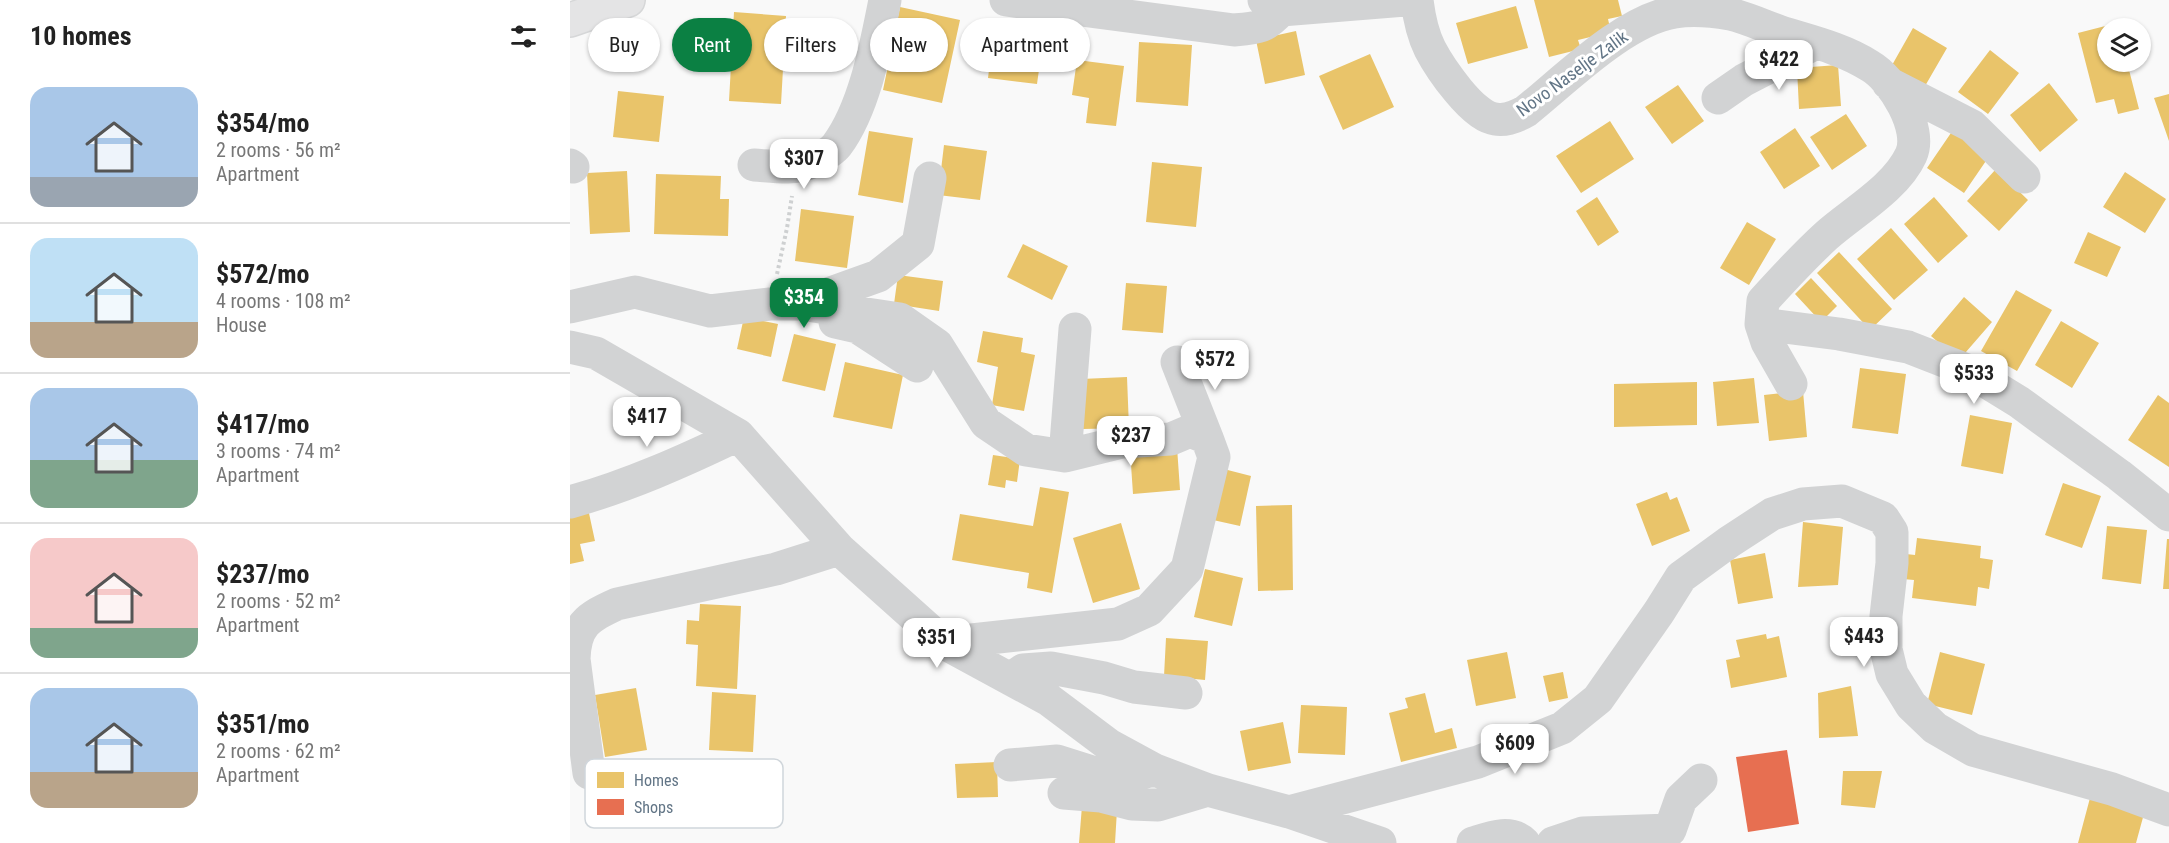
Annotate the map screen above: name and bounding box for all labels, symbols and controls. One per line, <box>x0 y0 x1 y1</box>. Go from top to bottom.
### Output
chip: Buy <box>588 18 660 72</box>
chip: Rent <box>672 18 752 72</box>
chip: Filters <box>764 18 858 72</box>
chip: New <box>870 18 948 72</box>
chip: Apartment <box>960 18 1090 72</box>
map controls <box>2097 18 2151 72</box>
button: layers <box>2097 18 2151 72</box>
icon: filters <box>507 20 540 53</box>
text: 10 homes <box>30 21 132 51</box>
street label: Novo Naselje Zalik <box>1512 26 1632 120</box>
pin: $422 <box>1743 40 1815 91</box>
text: $422 <box>1759 47 1799 71</box>
text: $354/mo <box>216 108 309 138</box>
icon: home <box>78 111 150 183</box>
text: 2 rooms · 56 m² <box>216 138 341 162</box>
pin: $307 <box>768 139 840 190</box>
text: $307 <box>784 146 824 170</box>
text: Apartment <box>216 162 300 186</box>
text: $572/mo <box>216 259 309 289</box>
icon: home <box>78 262 150 334</box>
pin: $354 <box>768 278 840 329</box>
text: $354 <box>784 285 824 309</box>
text: 4 rooms · 108 m² <box>216 289 351 313</box>
text: House <box>216 313 267 337</box>
pin: $572 <box>1179 340 1251 391</box>
text: $572 <box>1195 347 1235 371</box>
pin: $533 <box>1938 354 2010 405</box>
text: $533 <box>1954 361 1994 385</box>
pin: $417 <box>611 397 683 448</box>
text: $417 <box>627 404 667 428</box>
text: $417/mo <box>216 409 309 439</box>
icon: home <box>78 412 150 484</box>
pin: $237 <box>1095 416 1167 467</box>
text: $237 <box>1111 423 1151 447</box>
text: 3 rooms · 74 m² <box>216 439 341 463</box>
text: Apartment <box>216 463 300 487</box>
text: $237/mo <box>216 559 309 589</box>
icon: home <box>78 562 150 634</box>
text: 2 rooms · 52 m² <box>216 589 341 613</box>
text: Apartment <box>216 613 300 637</box>
pin: $443 <box>1828 617 1900 668</box>
pin: $351 <box>901 618 973 669</box>
text: $443 <box>1844 624 1884 648</box>
text: $351 <box>917 625 957 649</box>
text: $351/mo <box>216 709 309 739</box>
icon: home <box>78 712 150 784</box>
pin: $609 <box>1479 724 1551 775</box>
text: $609 <box>1495 731 1535 755</box>
text: 2 rooms · 62 m² <box>216 739 341 763</box>
legend <box>585 759 783 828</box>
text: Apartment <box>216 763 300 787</box>
text: Homes <box>634 771 679 790</box>
text: Shops <box>634 798 673 817</box>

